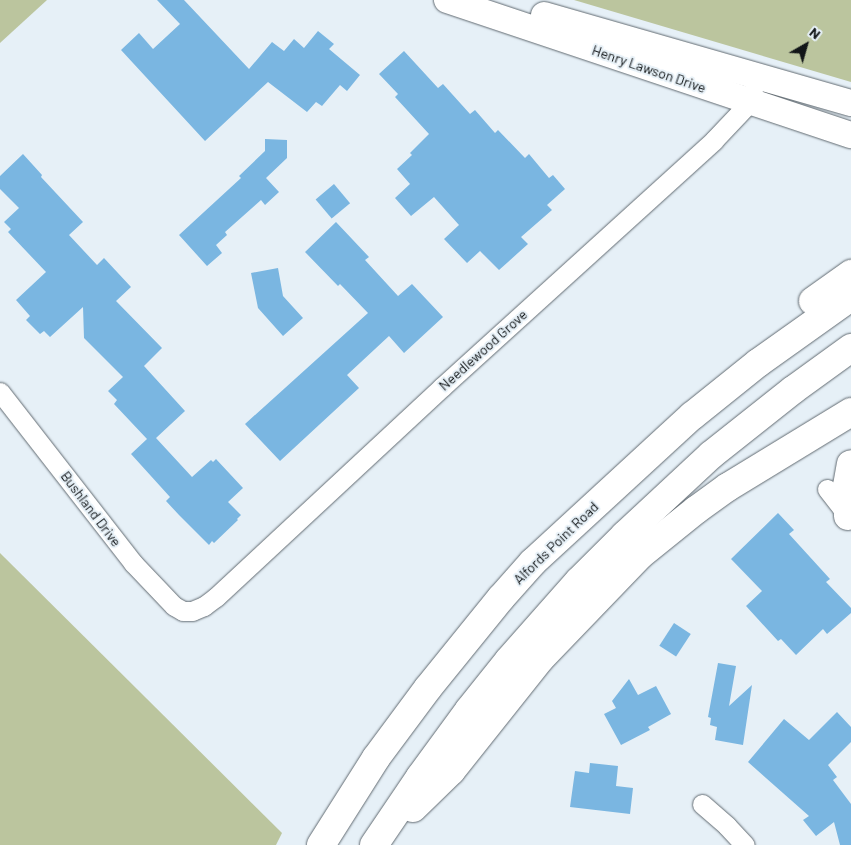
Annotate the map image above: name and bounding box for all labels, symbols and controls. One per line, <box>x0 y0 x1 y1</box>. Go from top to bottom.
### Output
north arrow <box>781 20 831 70</box>
text: N <box>807 23 824 42</box>
street label: Henry Lawson Drive <box>590 42 708 96</box>
street label: Needlewood Grove <box>435 306 531 394</box>
street label: Bushland Drive <box>57 468 125 550</box>
street label: Alfords Point Road <box>510 498 602 588</box>

